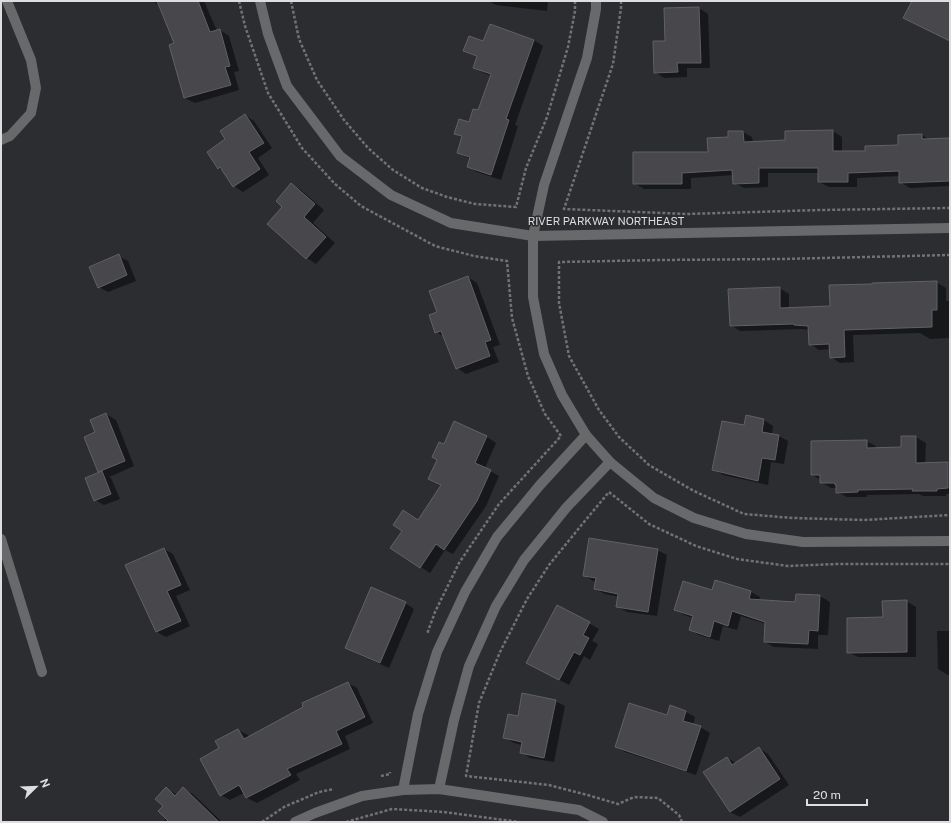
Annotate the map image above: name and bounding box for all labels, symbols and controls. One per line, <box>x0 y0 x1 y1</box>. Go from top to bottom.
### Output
street label: RIVER PARKWAY NORTHEAST <box>528 215 685 227</box>
north arrow <box>16 767 56 807</box>
text: N <box>38 777 52 789</box>
scale bar <box>807 781 867 807</box>
text: 20 m <box>813 788 841 802</box>

